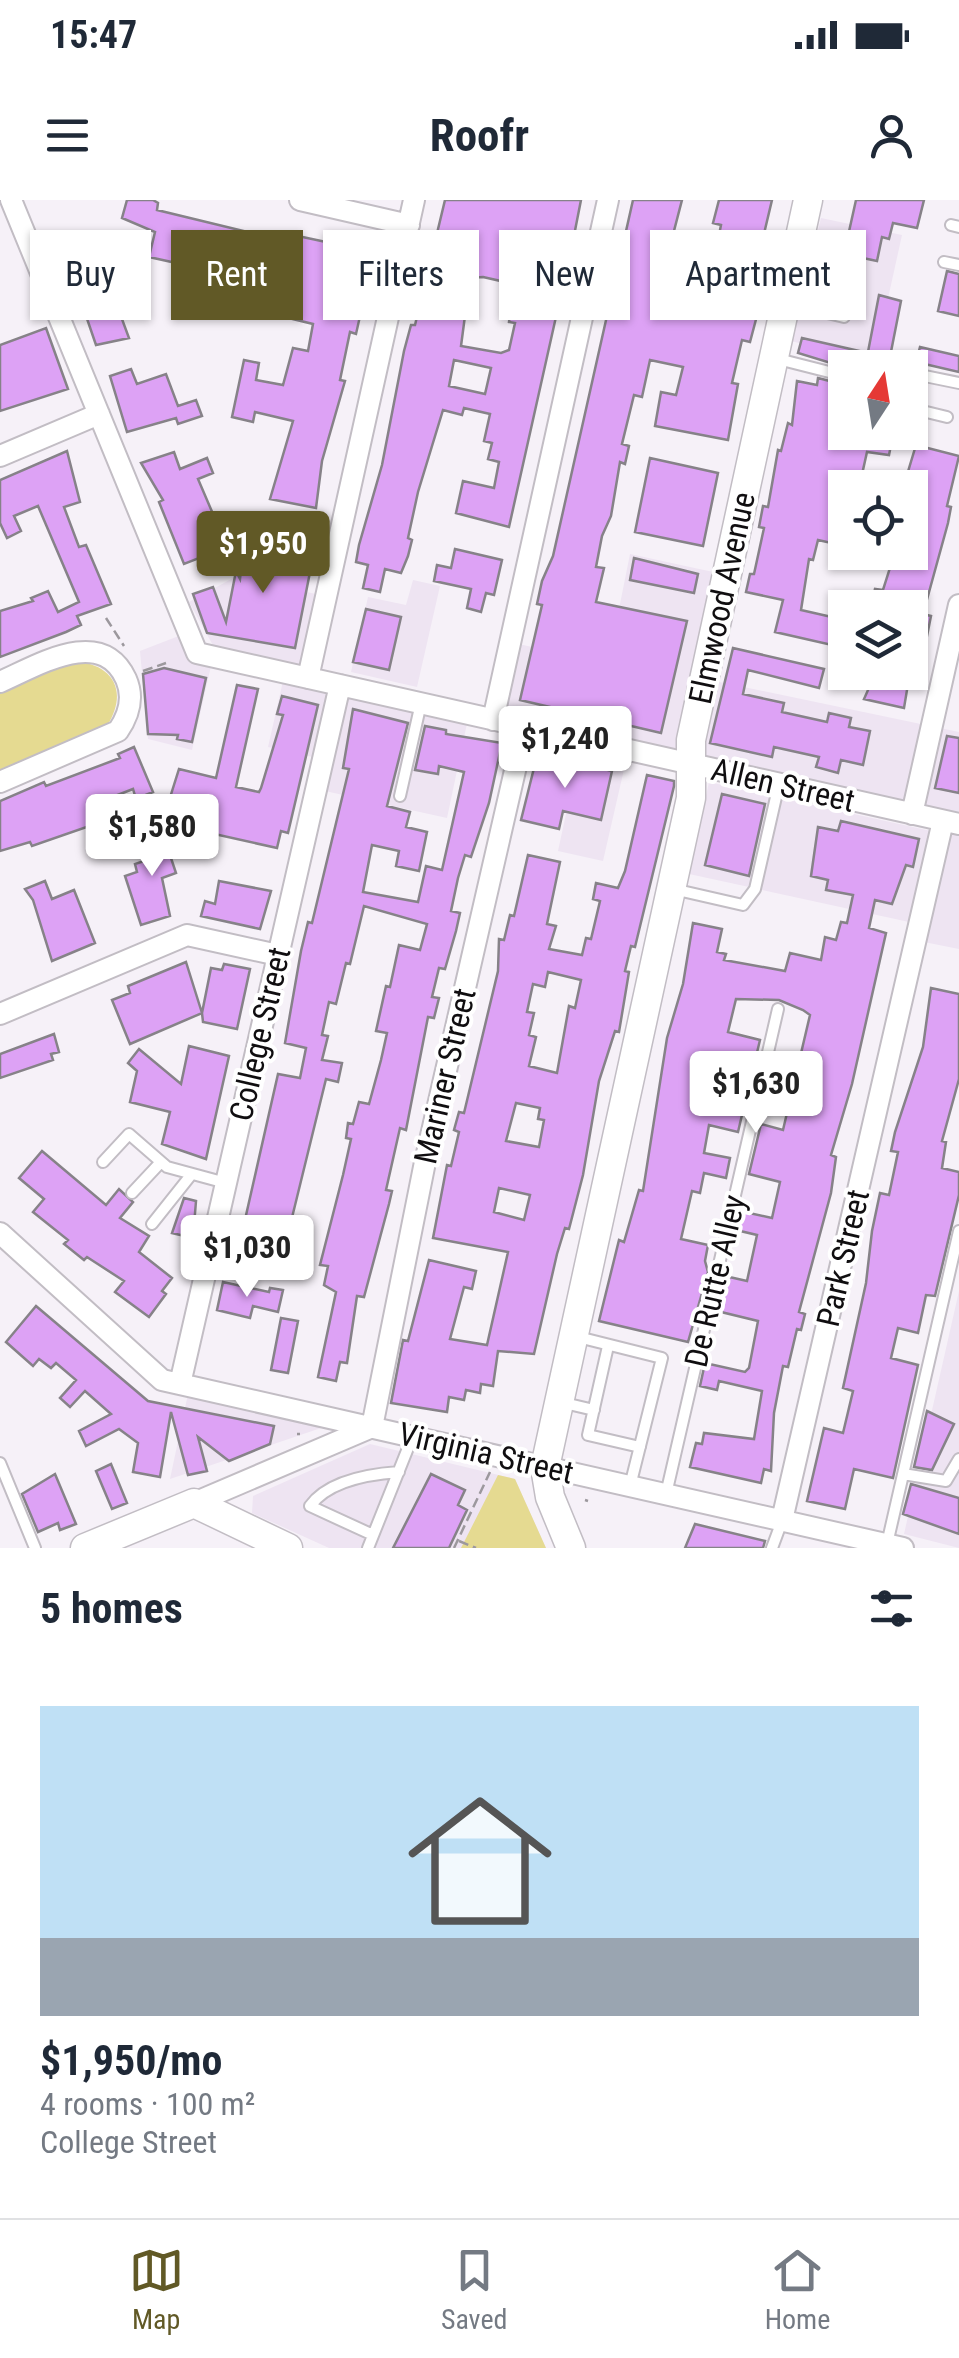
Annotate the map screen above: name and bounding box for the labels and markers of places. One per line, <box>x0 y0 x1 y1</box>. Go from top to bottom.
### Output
pin: $1,950 <box>182 511 344 596</box>
pin: $1,240 <box>484 706 646 791</box>
pin: $1,580 <box>71 794 233 879</box>
pin: $1,630 <box>675 1051 837 1136</box>
pin: $1,030 <box>166 1215 328 1300</box>

